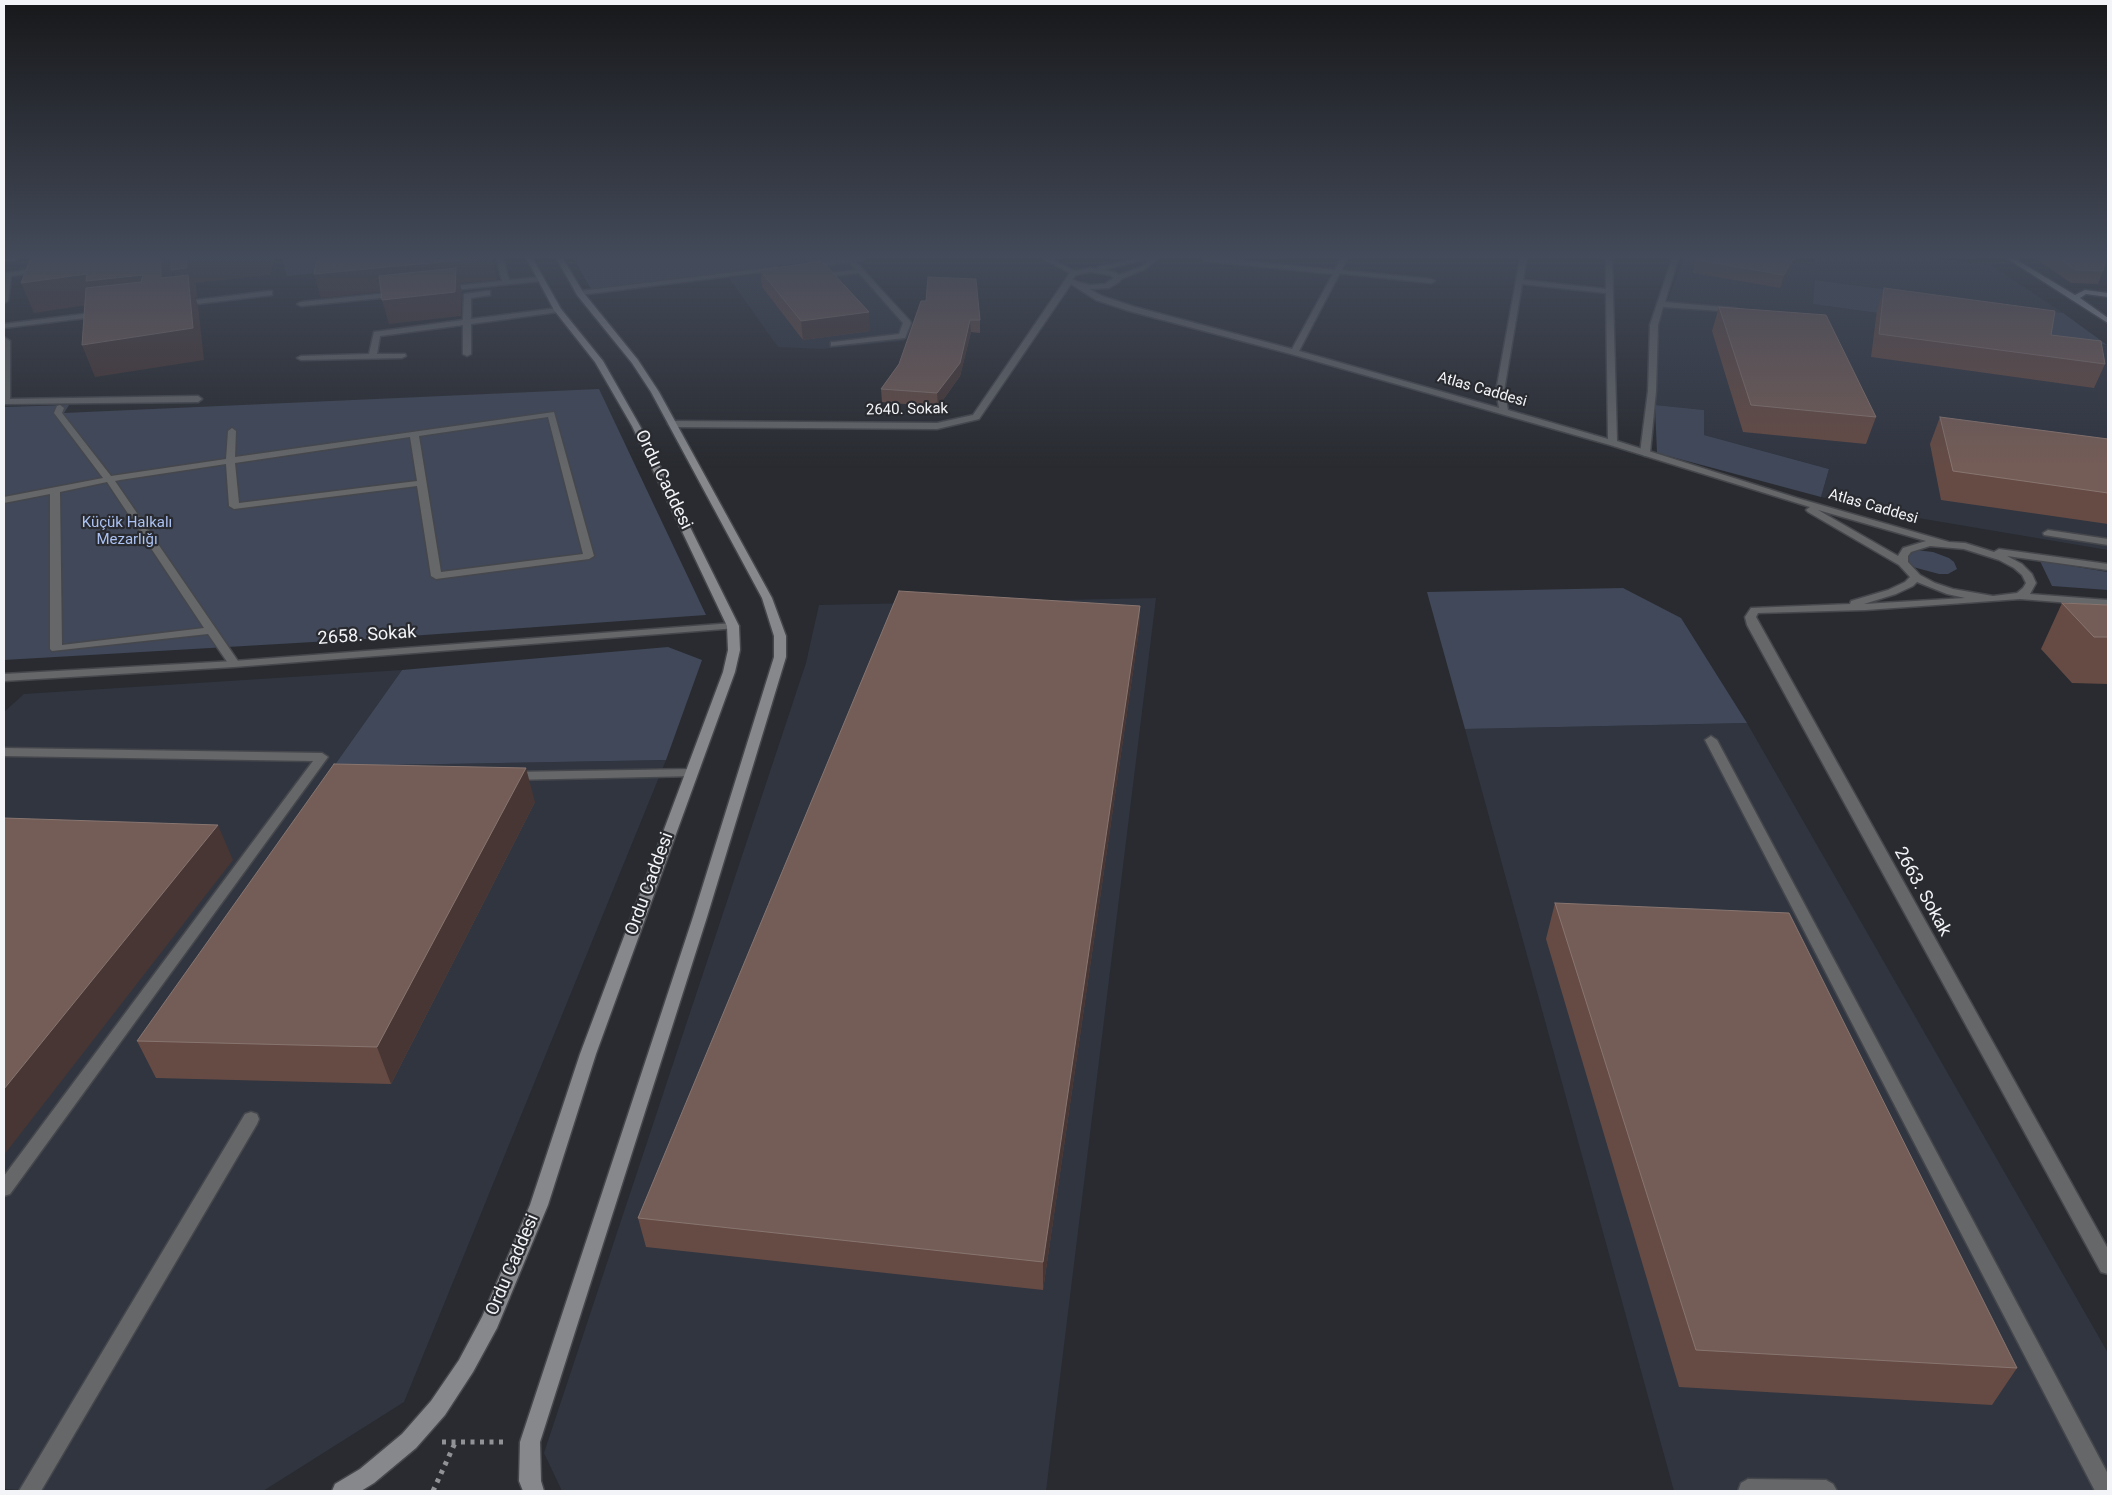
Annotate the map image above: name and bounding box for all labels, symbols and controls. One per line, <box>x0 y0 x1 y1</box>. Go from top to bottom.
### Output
street label: Atlas Caddesi <box>1435 369 1529 411</box>
street label: 2640. Sokak <box>866 400 948 420</box>
street label: Ordu Caddesi <box>630 427 696 533</box>
street label: Atlas Caddesi <box>1826 486 1920 528</box>
park label: Küçük Halkalı Mezarlığı <box>82 514 172 549</box>
street label: 2658. Sokak <box>317 622 417 650</box>
street label: Ordu Caddesi <box>621 830 679 938</box>
street label: 2663. Sokak <box>1889 844 1955 940</box>
street label: Ordu Caddesi <box>482 1211 544 1319</box>

